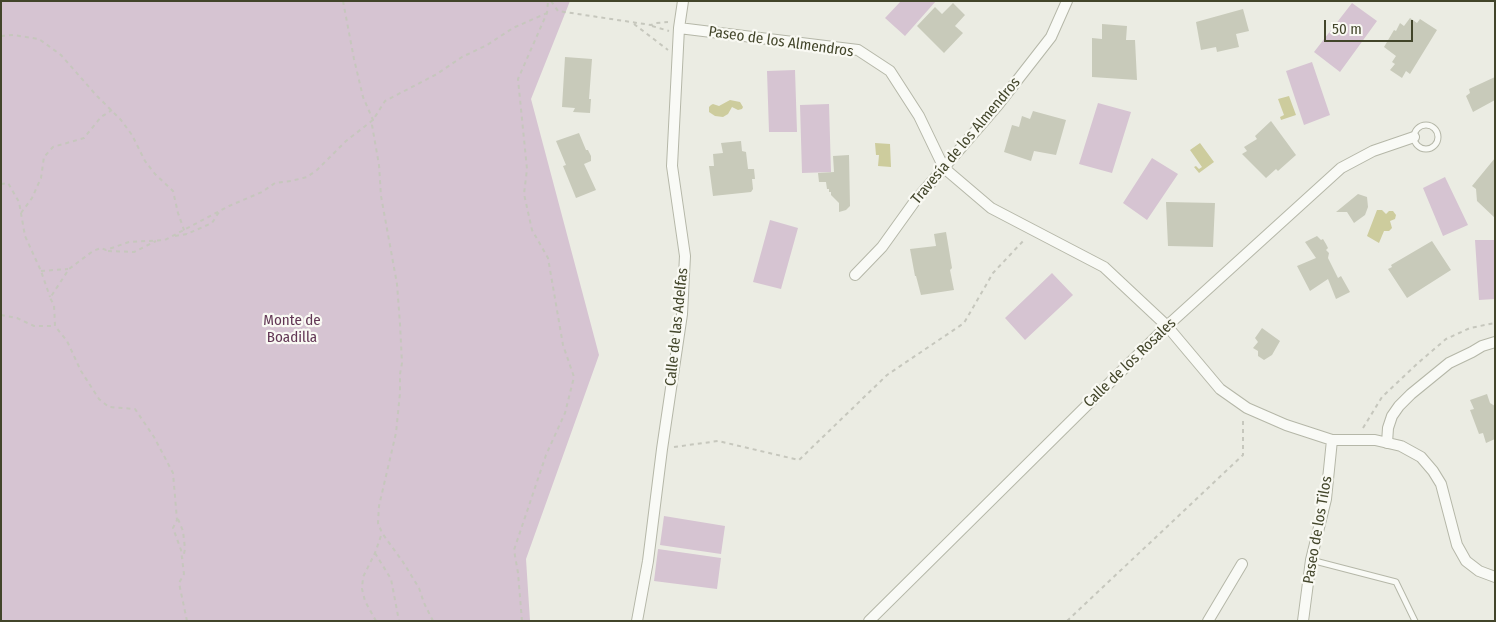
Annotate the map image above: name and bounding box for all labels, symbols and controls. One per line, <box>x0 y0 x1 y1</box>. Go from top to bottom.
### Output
scale bar <box>1326 10 1415 42</box>
text: 50 m <box>1332 20 1362 38</box>
street label: Paseo de los Almendros <box>707 23 855 61</box>
street label: Travesía de los Almendros <box>908 74 1024 208</box>
street label: Calle de las Adelfas <box>662 267 692 387</box>
park label: Monte de Boadilla <box>263 312 321 347</box>
street label: Calle de los Rosales <box>1080 314 1180 412</box>
street label: Paseo de los Tilos <box>1300 475 1336 585</box>

